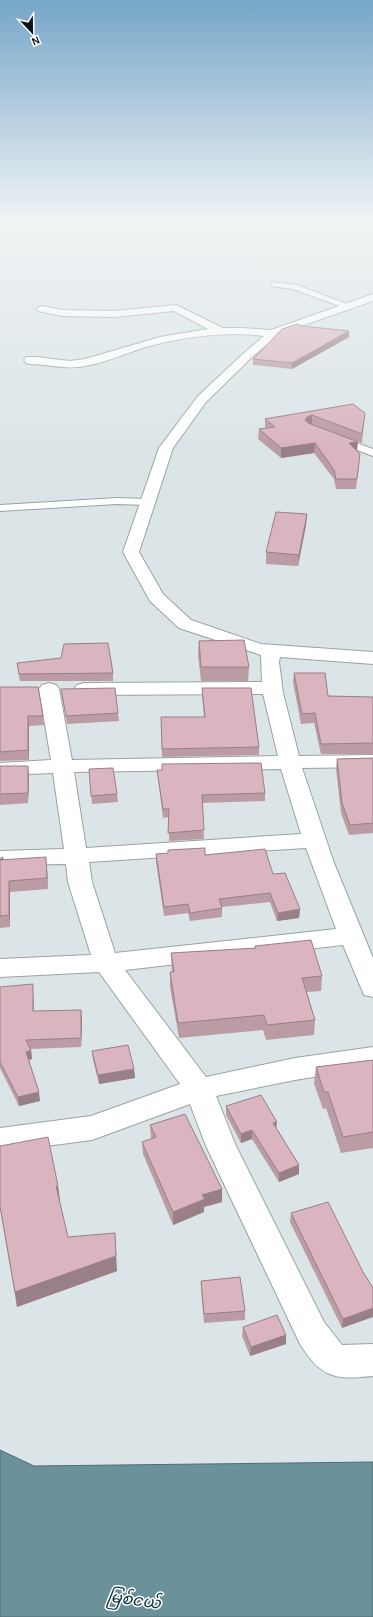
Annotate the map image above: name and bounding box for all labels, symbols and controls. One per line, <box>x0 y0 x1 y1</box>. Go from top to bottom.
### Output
north arrow <box>12 12 52 52</box>
text: N <box>29 33 42 48</box>
water label: မြစ်ငယ် <box>105 1584 164 1617</box>

